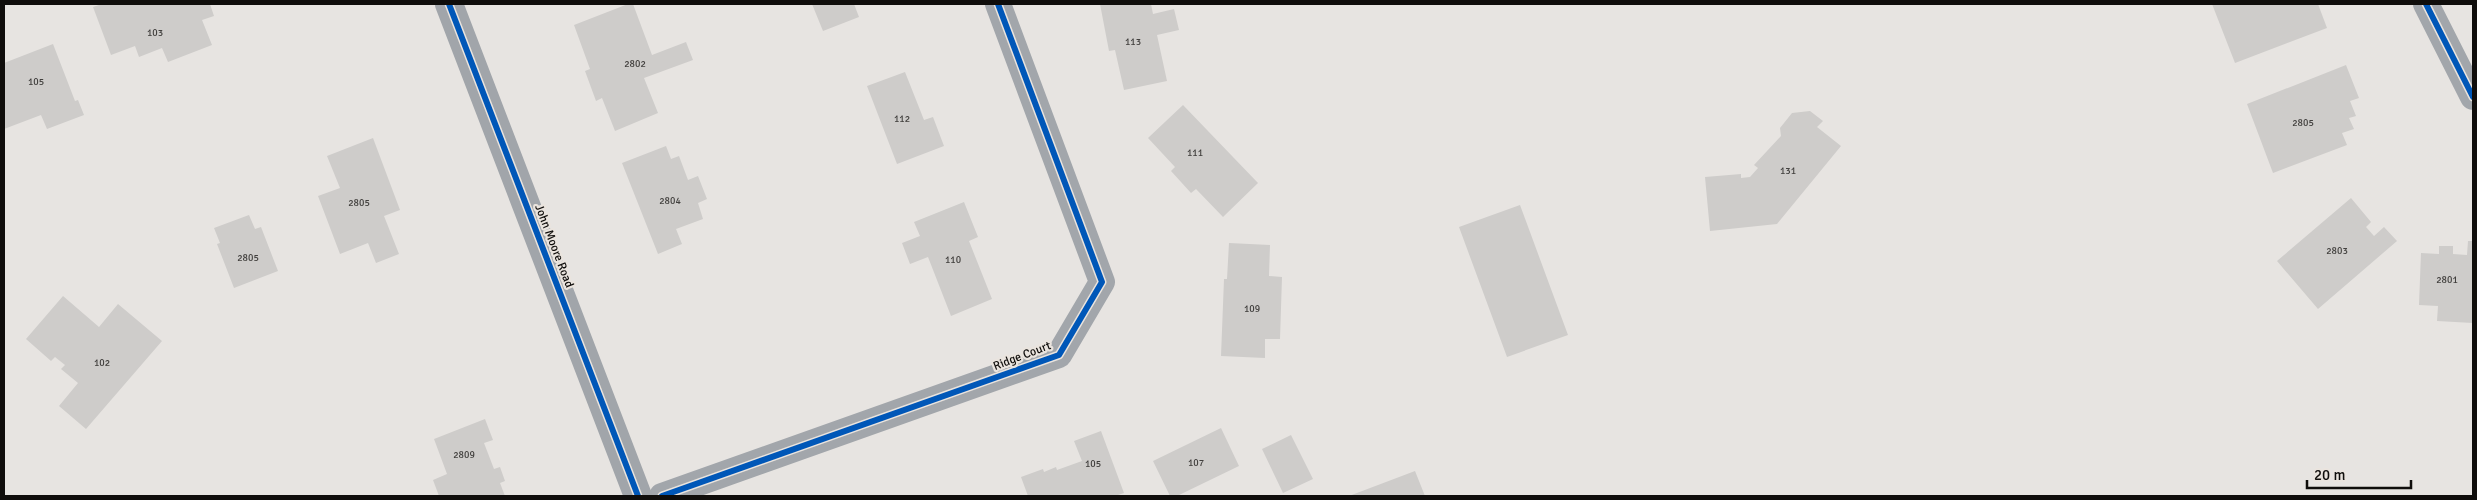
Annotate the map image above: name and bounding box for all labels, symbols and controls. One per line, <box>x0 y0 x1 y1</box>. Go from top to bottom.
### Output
house number: 103 <box>147 27 163 39</box>
house number: 113 <box>1125 36 1141 48</box>
house number: 2802 <box>624 58 646 70</box>
house number: 105 <box>28 76 44 88</box>
house number: 112 <box>894 113 910 125</box>
house number: 2805 <box>2292 117 2314 129</box>
house number: 111 <box>1187 147 1203 159</box>
house number: 131 <box>1780 165 1796 177</box>
house number: 2804 <box>659 195 681 207</box>
house number: 2805 <box>348 197 370 209</box>
street label: John Moore Road <box>531 202 577 290</box>
house number: 2803 <box>2326 245 2348 257</box>
house number: 2805 <box>237 252 259 264</box>
house number: 110 <box>945 254 961 266</box>
house number: 2801 <box>2436 274 2458 286</box>
house number: 109 <box>1244 303 1260 315</box>
street label: Ridge Court <box>991 338 1053 374</box>
house number: 102 <box>94 357 110 369</box>
house number: 2809 <box>453 449 475 461</box>
house number: 107 <box>1188 457 1204 469</box>
house number: 105 <box>1085 458 1101 470</box>
scale bar <box>2307 458 2411 490</box>
text: 20 m <box>2314 466 2345 484</box>

